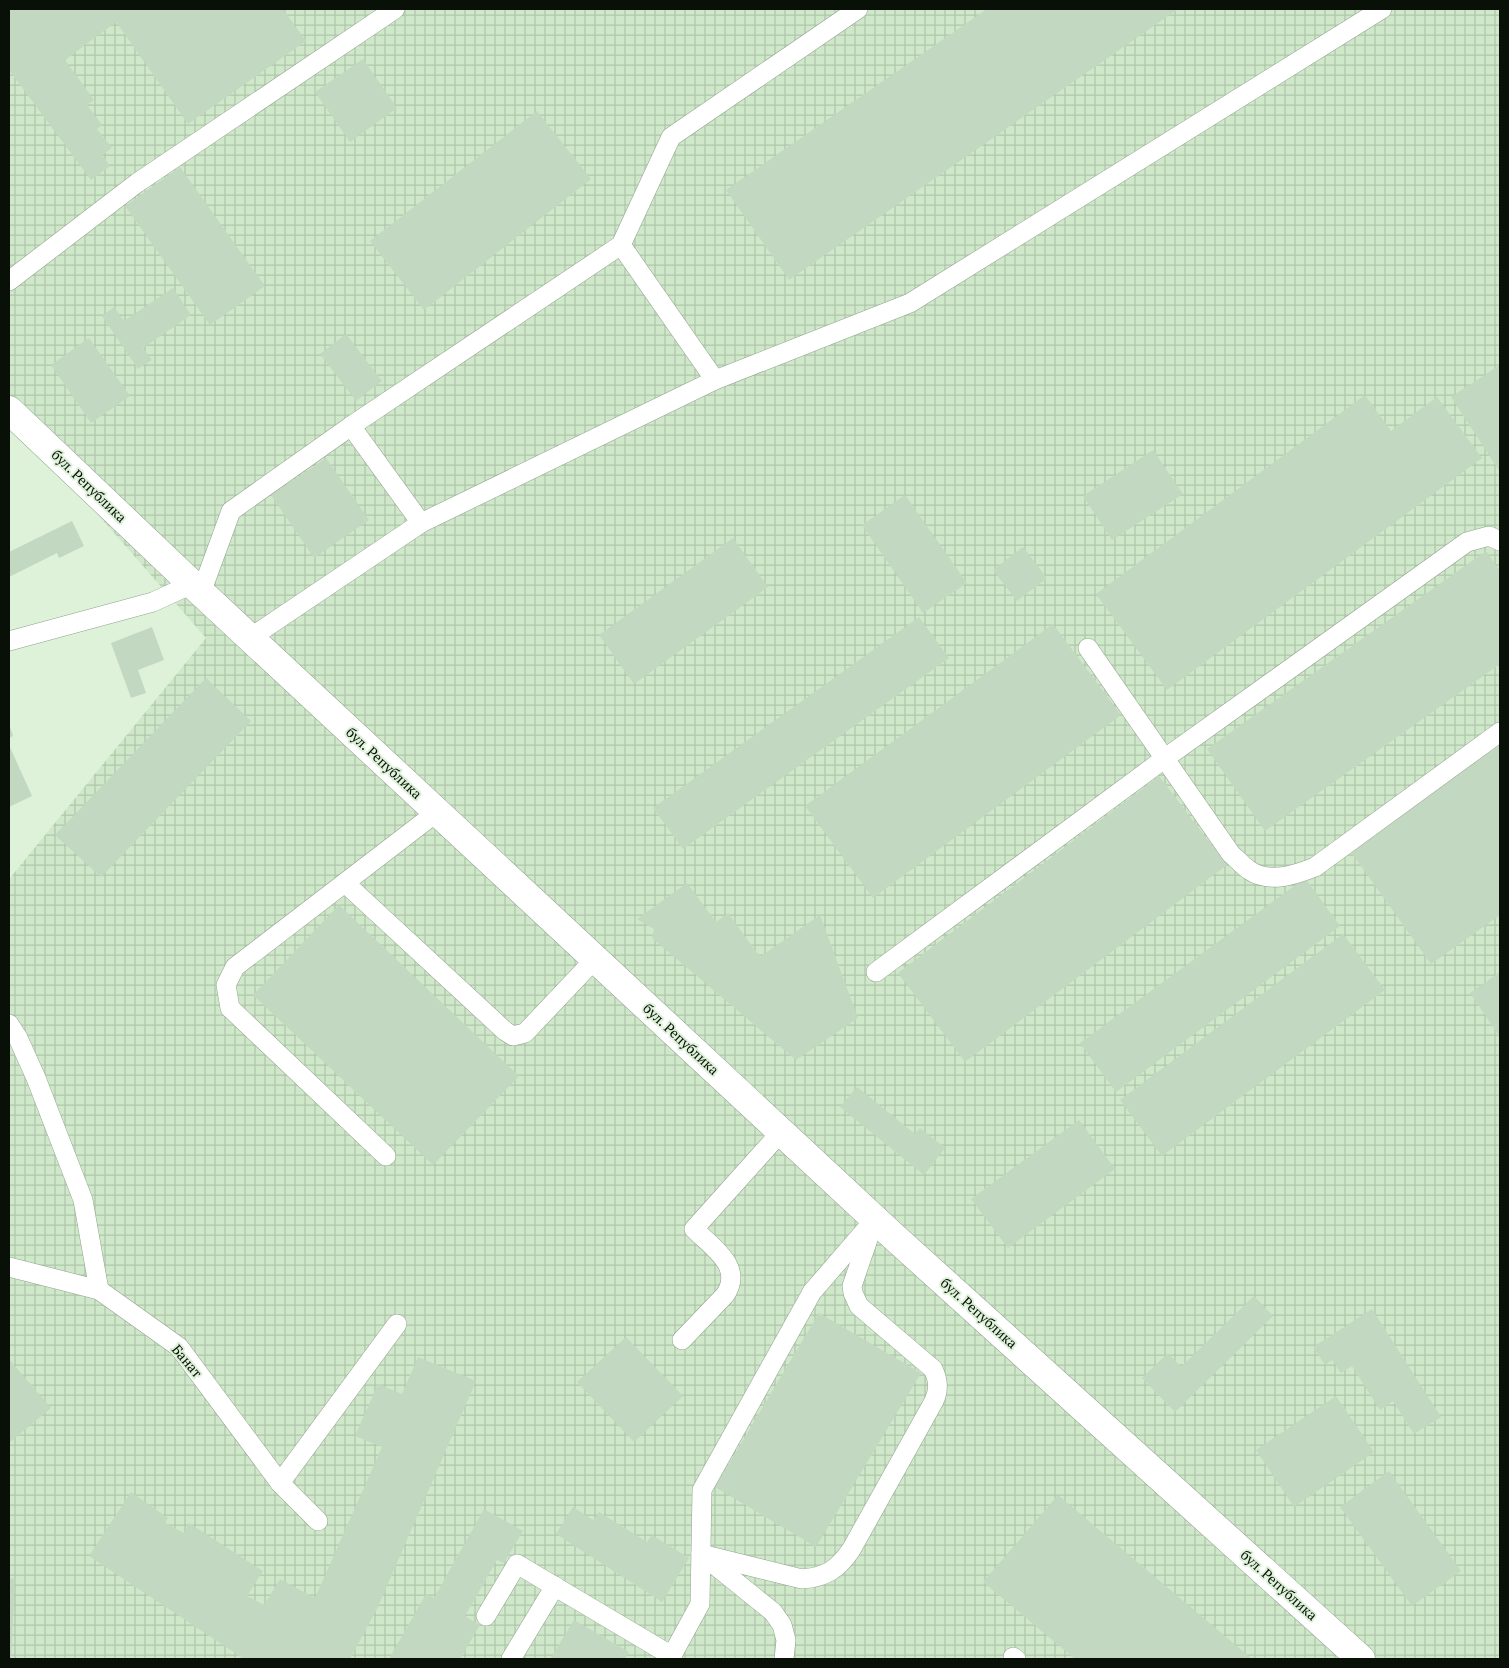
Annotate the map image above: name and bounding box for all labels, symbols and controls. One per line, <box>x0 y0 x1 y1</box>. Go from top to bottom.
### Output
street label: бул. Република <box>48 445 131 526</box>
street label: бул. Република <box>342 723 426 803</box>
street label: бул. Република <box>639 999 723 1079</box>
street label: бул. Република <box>937 1273 1022 1352</box>
street label: Банат <box>168 1340 207 1381</box>
street label: бул. Република <box>1237 1545 1322 1624</box>

